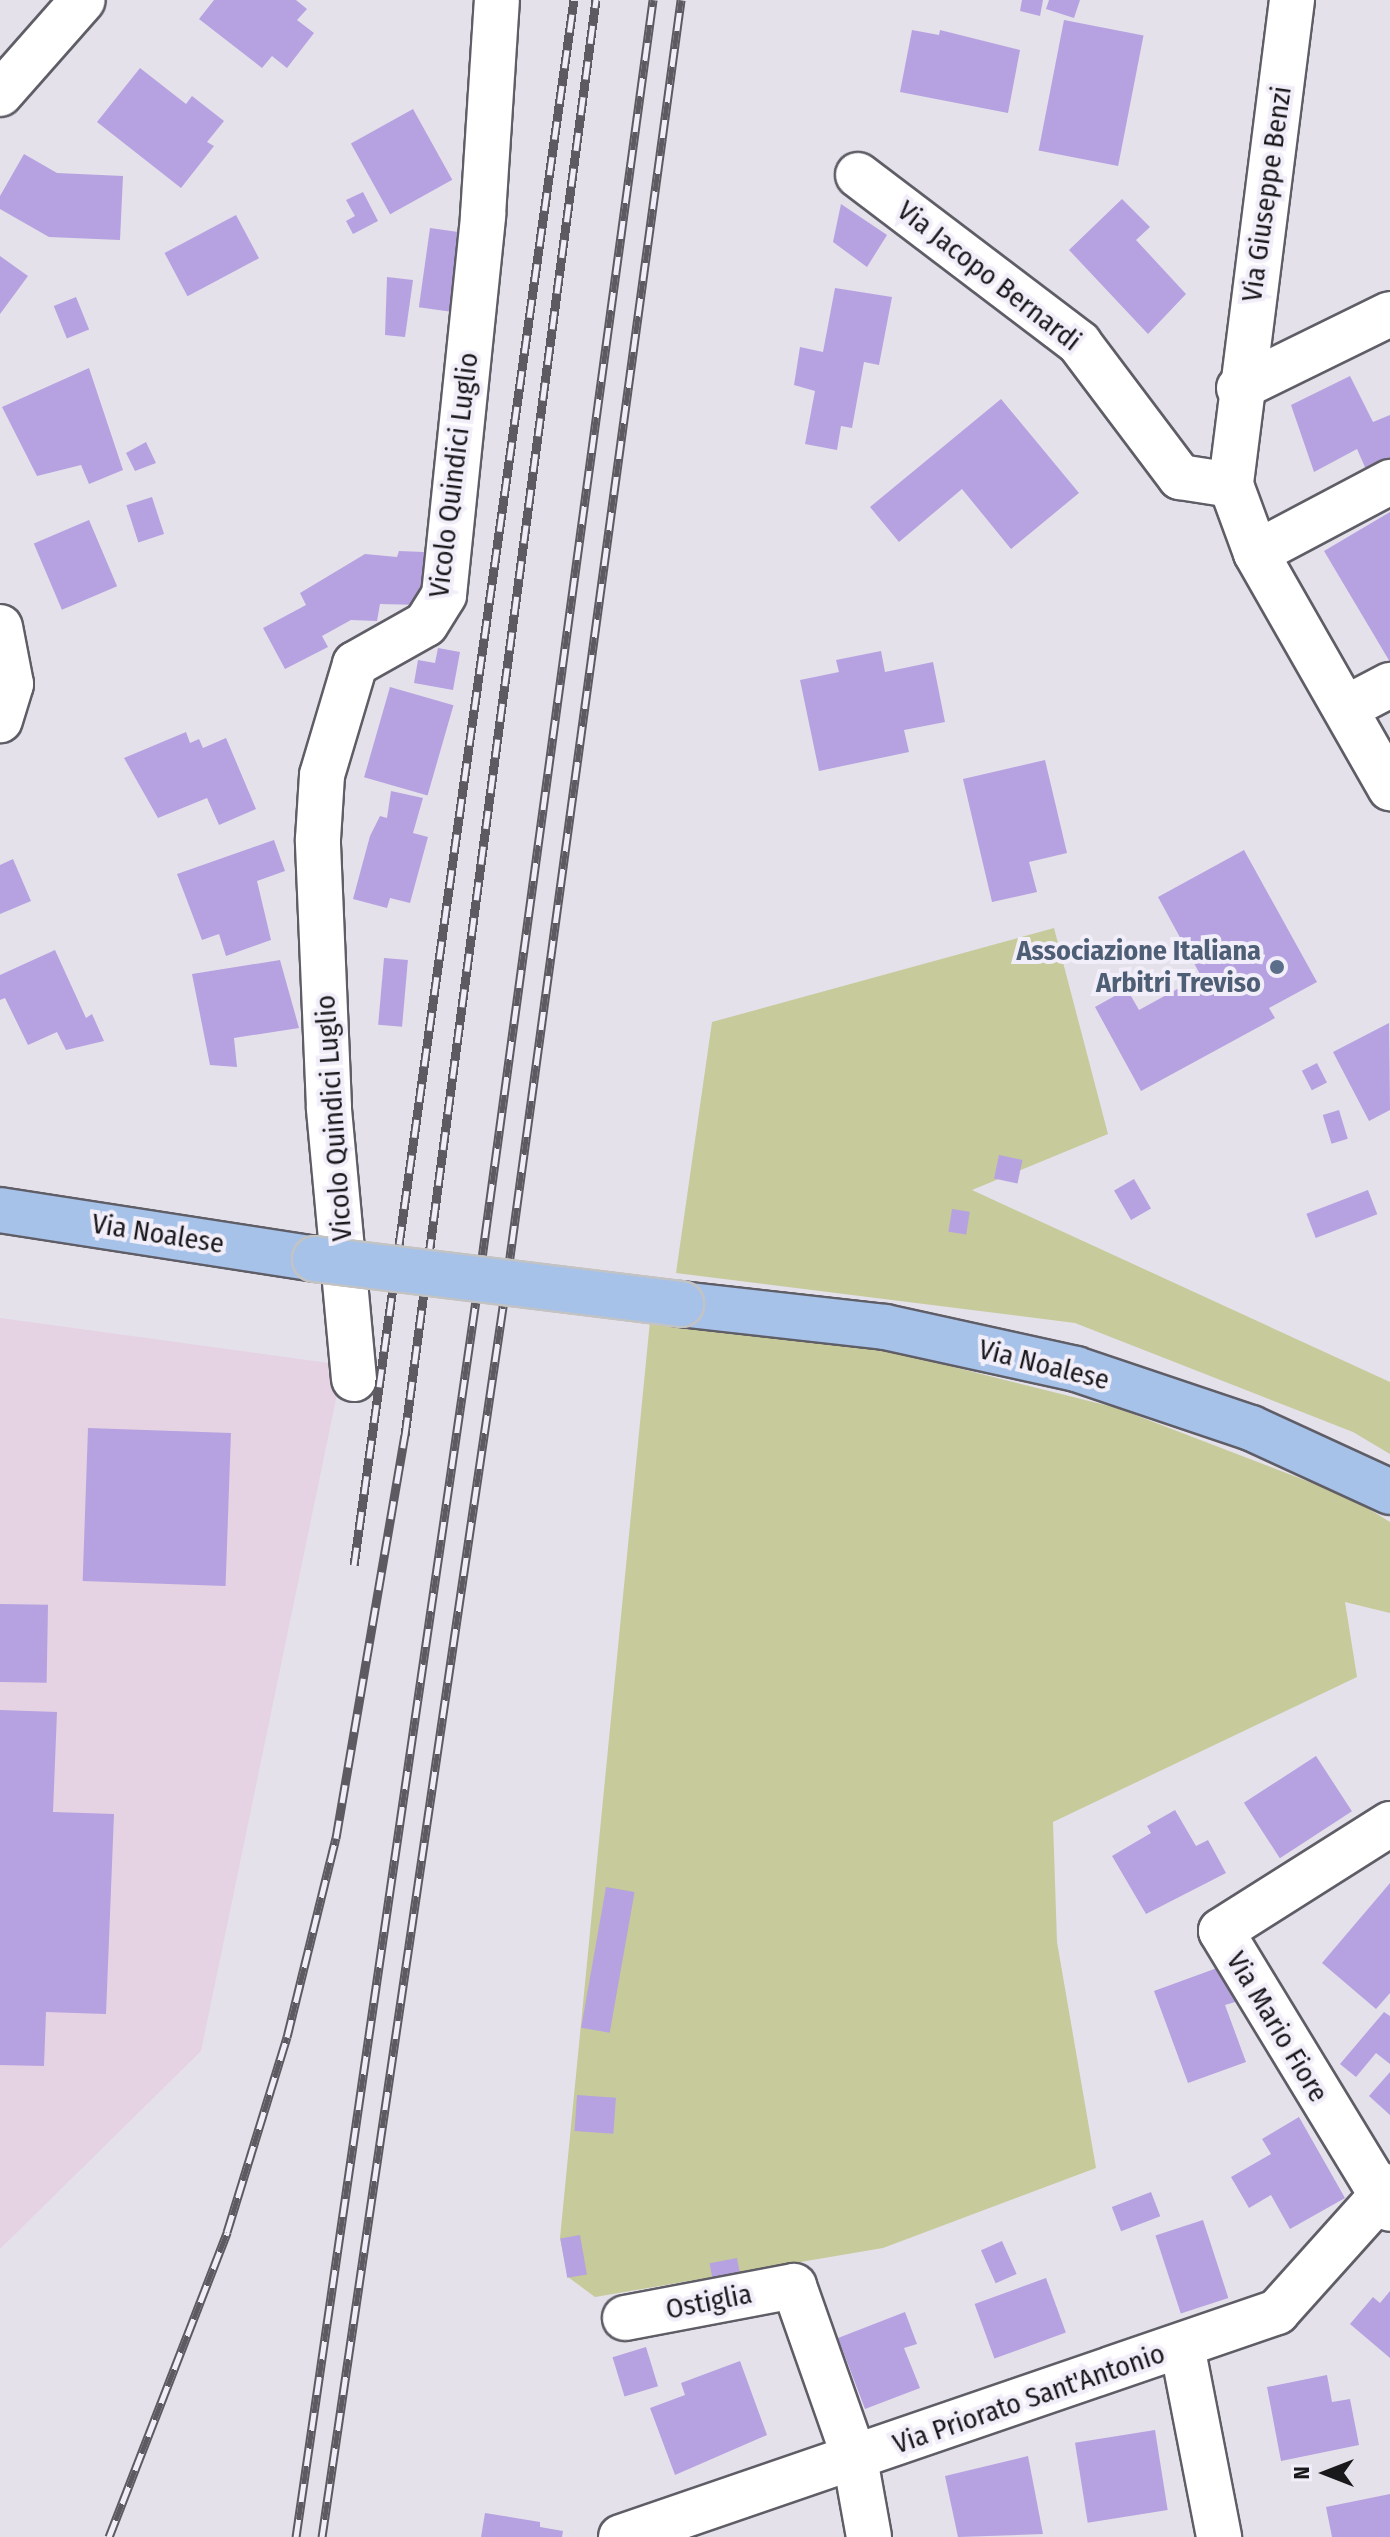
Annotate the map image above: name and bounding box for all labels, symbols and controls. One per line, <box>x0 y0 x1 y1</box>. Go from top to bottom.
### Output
street label: Via Giuseppe Benzi <box>1235 84 1299 304</box>
street label: Via Jacopo Bernardi <box>890 194 1088 358</box>
street label: Vicolo Quindici Luglio <box>422 351 486 599</box>
place label: Associazione Italiana Arbitri Treviso <box>1016 934 1261 1000</box>
marker: Associazione Italiana Arbitri Treviso <box>1268 958 1286 976</box>
street label: Vicolo Quindici Luglio <box>309 994 359 1242</box>
street label: Via Noalese <box>89 1207 227 1261</box>
street label: Via Noalese <box>975 1333 1113 1397</box>
street label: Via Mario Fiore <box>1219 1946 1335 2108</box>
street label: Ostiglia <box>663 2277 755 2327</box>
street label: Via Priorato Sant'Antonio <box>889 2337 1169 2461</box>
north arrow <box>1286 2433 1366 2513</box>
text: N <box>1288 2466 1315 2480</box>

